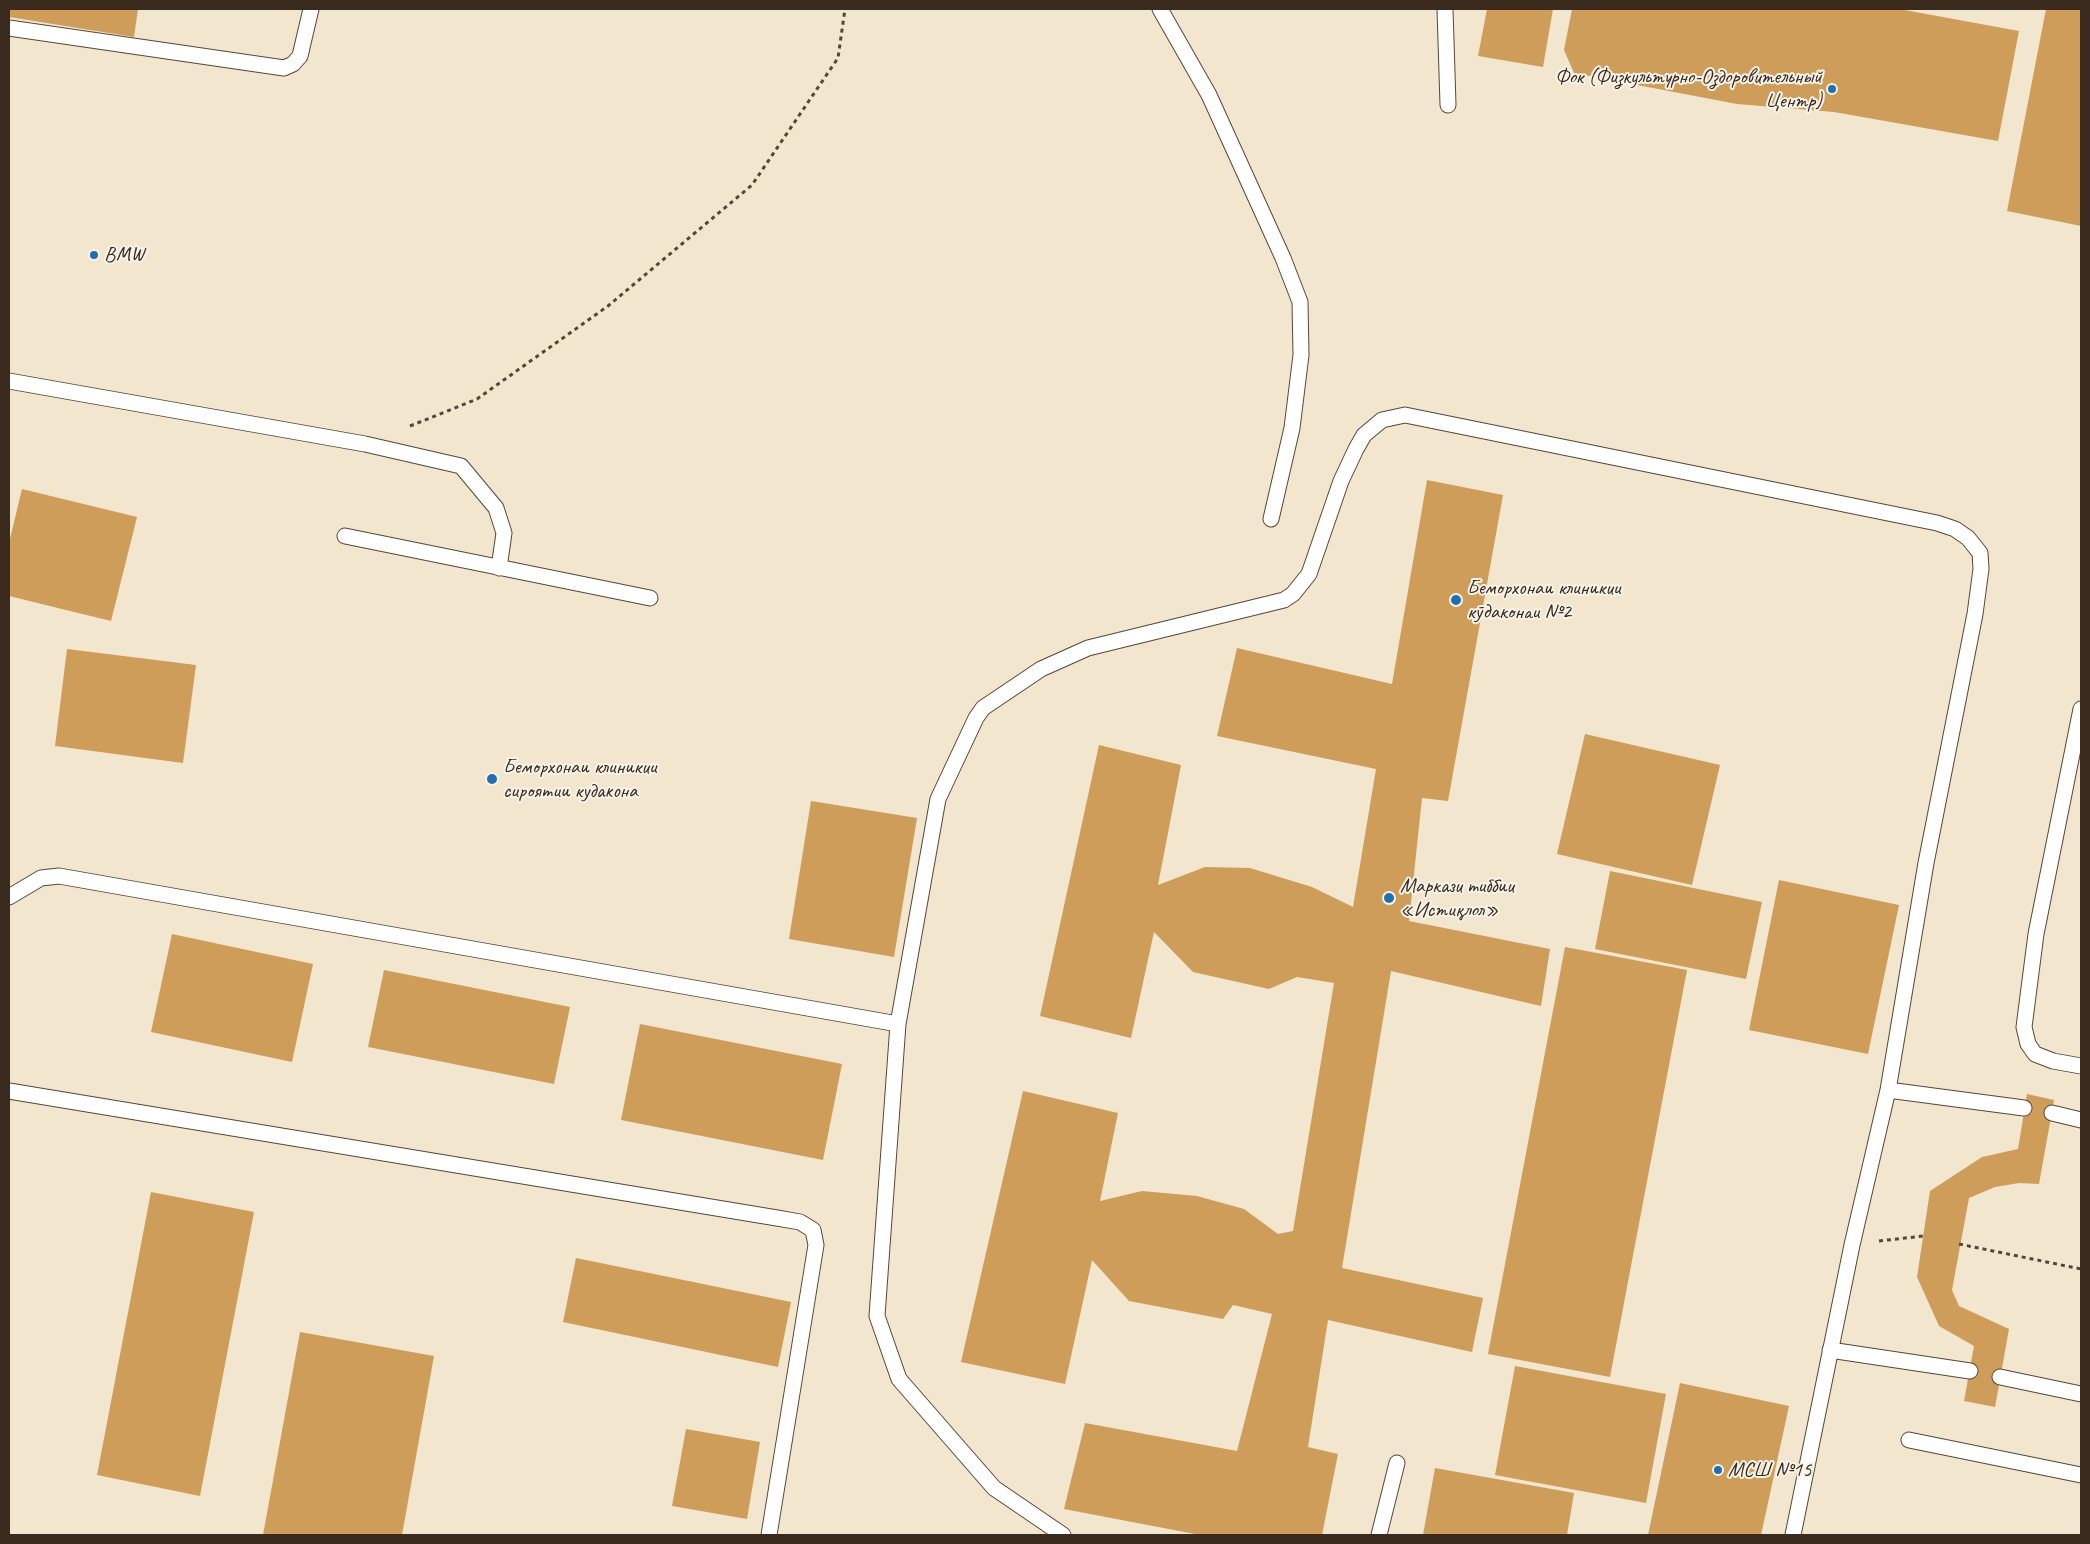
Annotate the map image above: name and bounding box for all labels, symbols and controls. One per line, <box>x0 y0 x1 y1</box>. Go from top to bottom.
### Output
place label: Фок (Физкультурно-Оздоровительный Центр) <box>1555 64 1822 114</box>
marker: Фок (Физкультурно-Оздоровительный Центр) <box>1826 83 1838 95</box>
place label: BMW <box>104 242 144 268</box>
marker: BMW <box>88 249 100 261</box>
place label: Беморхонаи клиникии кӯдаконаи №2 <box>1467 575 1620 625</box>
marker: Беморхонаи клиникии кӯдаконаи №2 <box>1449 593 1463 607</box>
place label: Беморхонаи клиникии сироятии кудакона <box>503 754 656 804</box>
marker: Беморхонаи клиникии сироятии кудакона <box>485 772 499 786</box>
place label: Маркази тиббии «Истиқлол» <box>1400 873 1514 923</box>
marker: Маркази тиббии «Истиқлол» <box>1382 891 1396 905</box>
place label: МСШ №15 <box>1728 1457 1811 1483</box>
marker: МСШ №15 <box>1712 1464 1724 1476</box>

